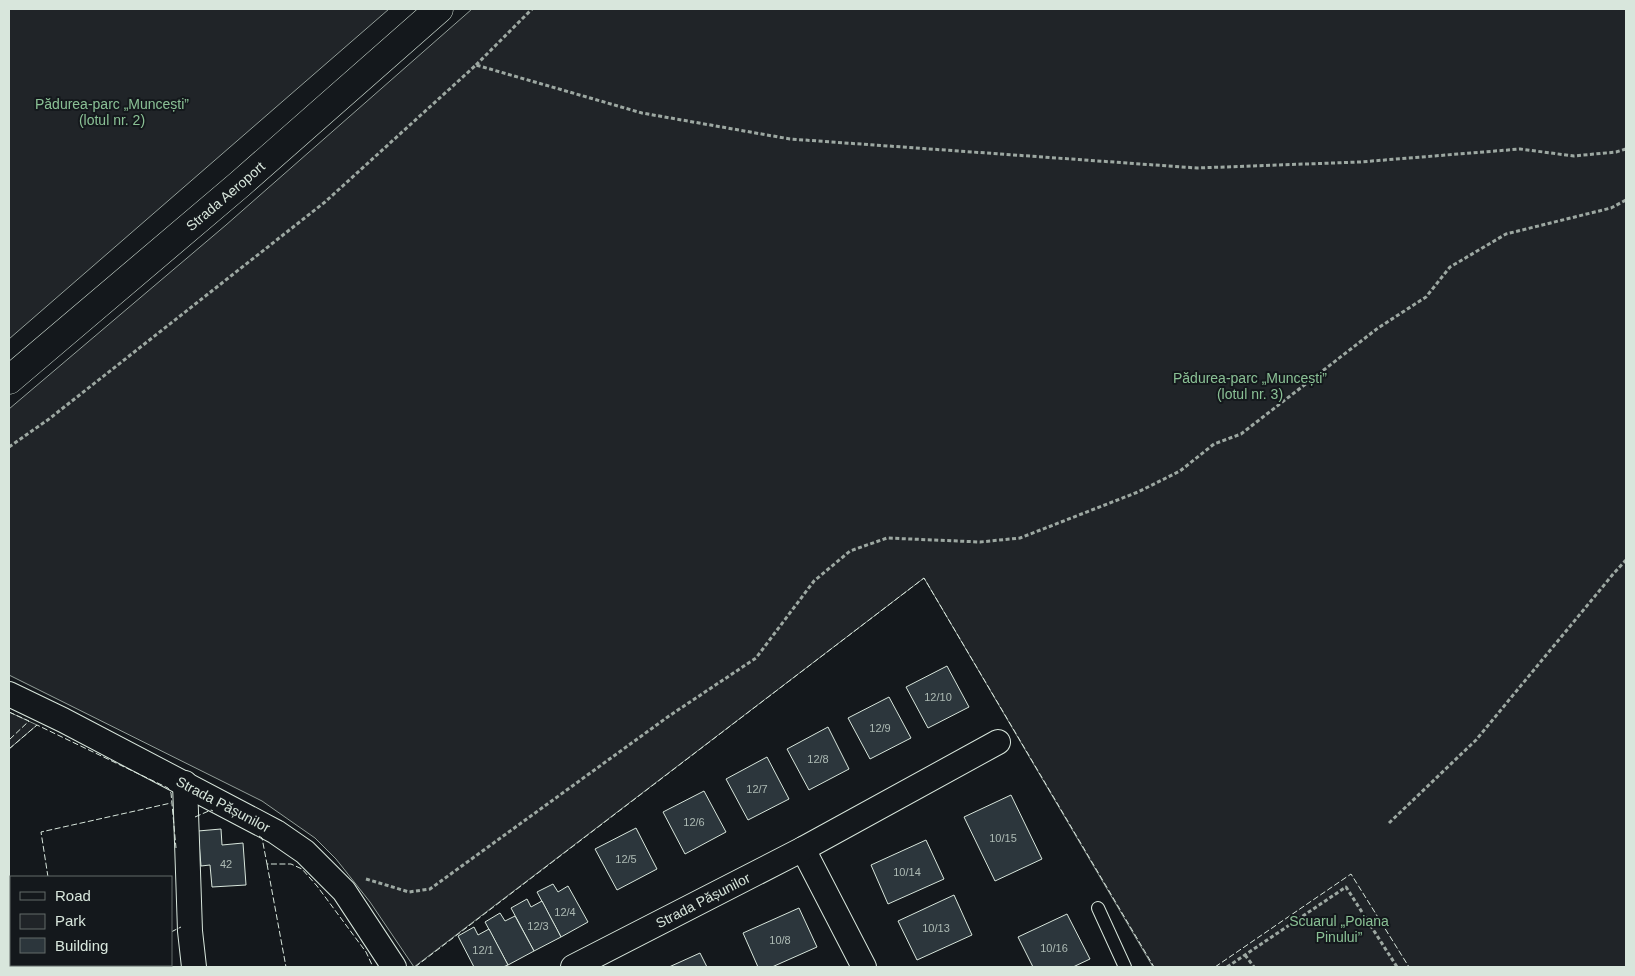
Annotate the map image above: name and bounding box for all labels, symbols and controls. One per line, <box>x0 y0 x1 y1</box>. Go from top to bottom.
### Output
park label: Pădurea-parc „Muncești” (lotul nr. 2) <box>35 96 189 128</box>
street label: Strada Aeroport <box>183 158 268 234</box>
park label: Pădurea-parc „Muncești” (lotul nr. 3) <box>1173 370 1327 402</box>
house number: 12/10 <box>924 691 952 703</box>
house number: 12/9 <box>869 722 891 734</box>
house number: 12/8 <box>807 753 829 765</box>
street label: Strada Pășunilor <box>174 773 273 836</box>
house number: 12/7 <box>746 783 768 795</box>
house number: 12/6 <box>683 816 705 828</box>
house number: 10/15 <box>989 832 1017 844</box>
house number: 12/5 <box>615 853 637 865</box>
house number: 42 <box>220 858 232 870</box>
house number: 10/14 <box>893 866 921 878</box>
street label: Strada Pășunilor <box>653 869 753 931</box>
legend <box>10 876 172 966</box>
text: Road <box>55 887 91 904</box>
house number: 12/4 <box>554 906 576 918</box>
text: Park <box>55 912 86 929</box>
park label: Scuarul „Poiana Pinului” <box>1289 913 1389 945</box>
house number: 12/3 <box>527 920 549 932</box>
house number: 10/13 <box>922 922 950 934</box>
house number: 10/8 <box>769 934 791 946</box>
text: Building <box>55 937 108 954</box>
house number: 10/16 <box>1040 942 1068 954</box>
house number: 12/1 <box>472 944 494 956</box>

